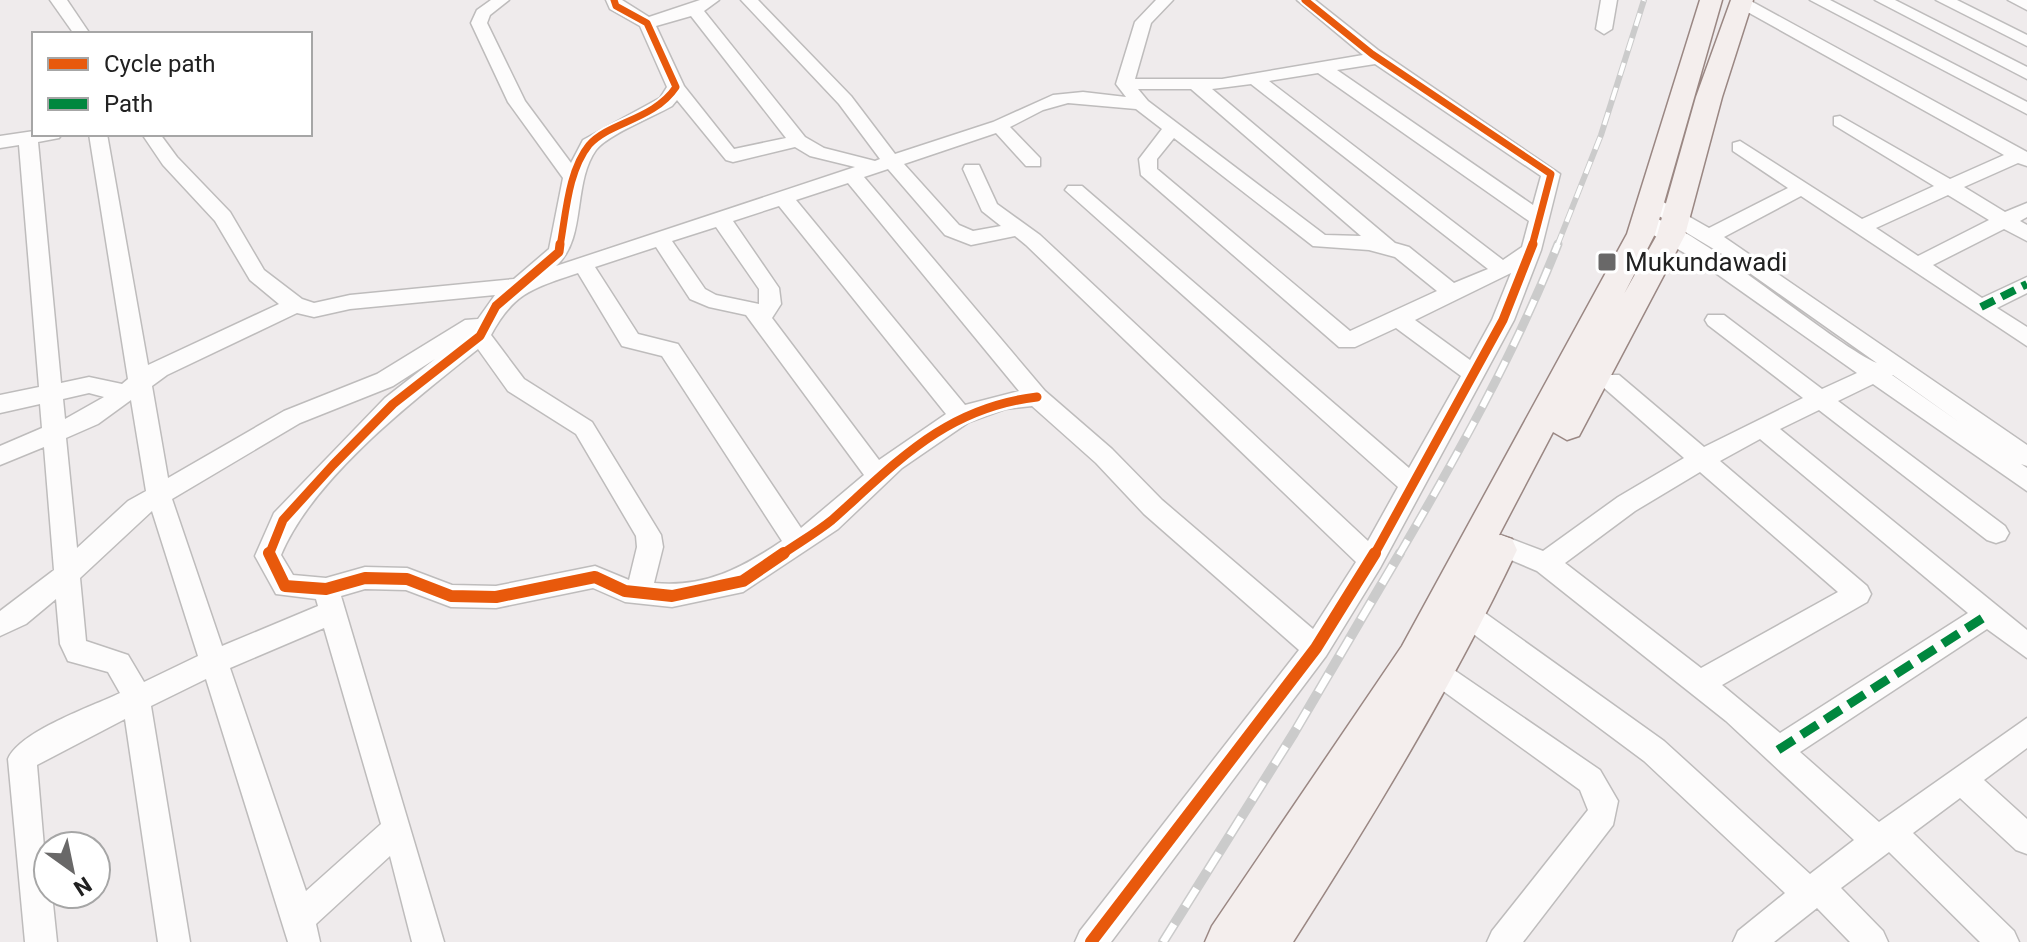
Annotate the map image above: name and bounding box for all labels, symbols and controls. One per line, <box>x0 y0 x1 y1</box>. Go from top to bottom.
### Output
legend <box>32 32 312 136</box>
text: Cycle path <box>104 50 216 78</box>
text: Path <box>104 90 153 118</box>
place label: Mukundawadi <box>1625 247 1787 277</box>
marker: Mukundawadi <box>1596 251 1618 273</box>
north arrow <box>32 830 112 910</box>
text: N <box>69 872 96 901</box>

